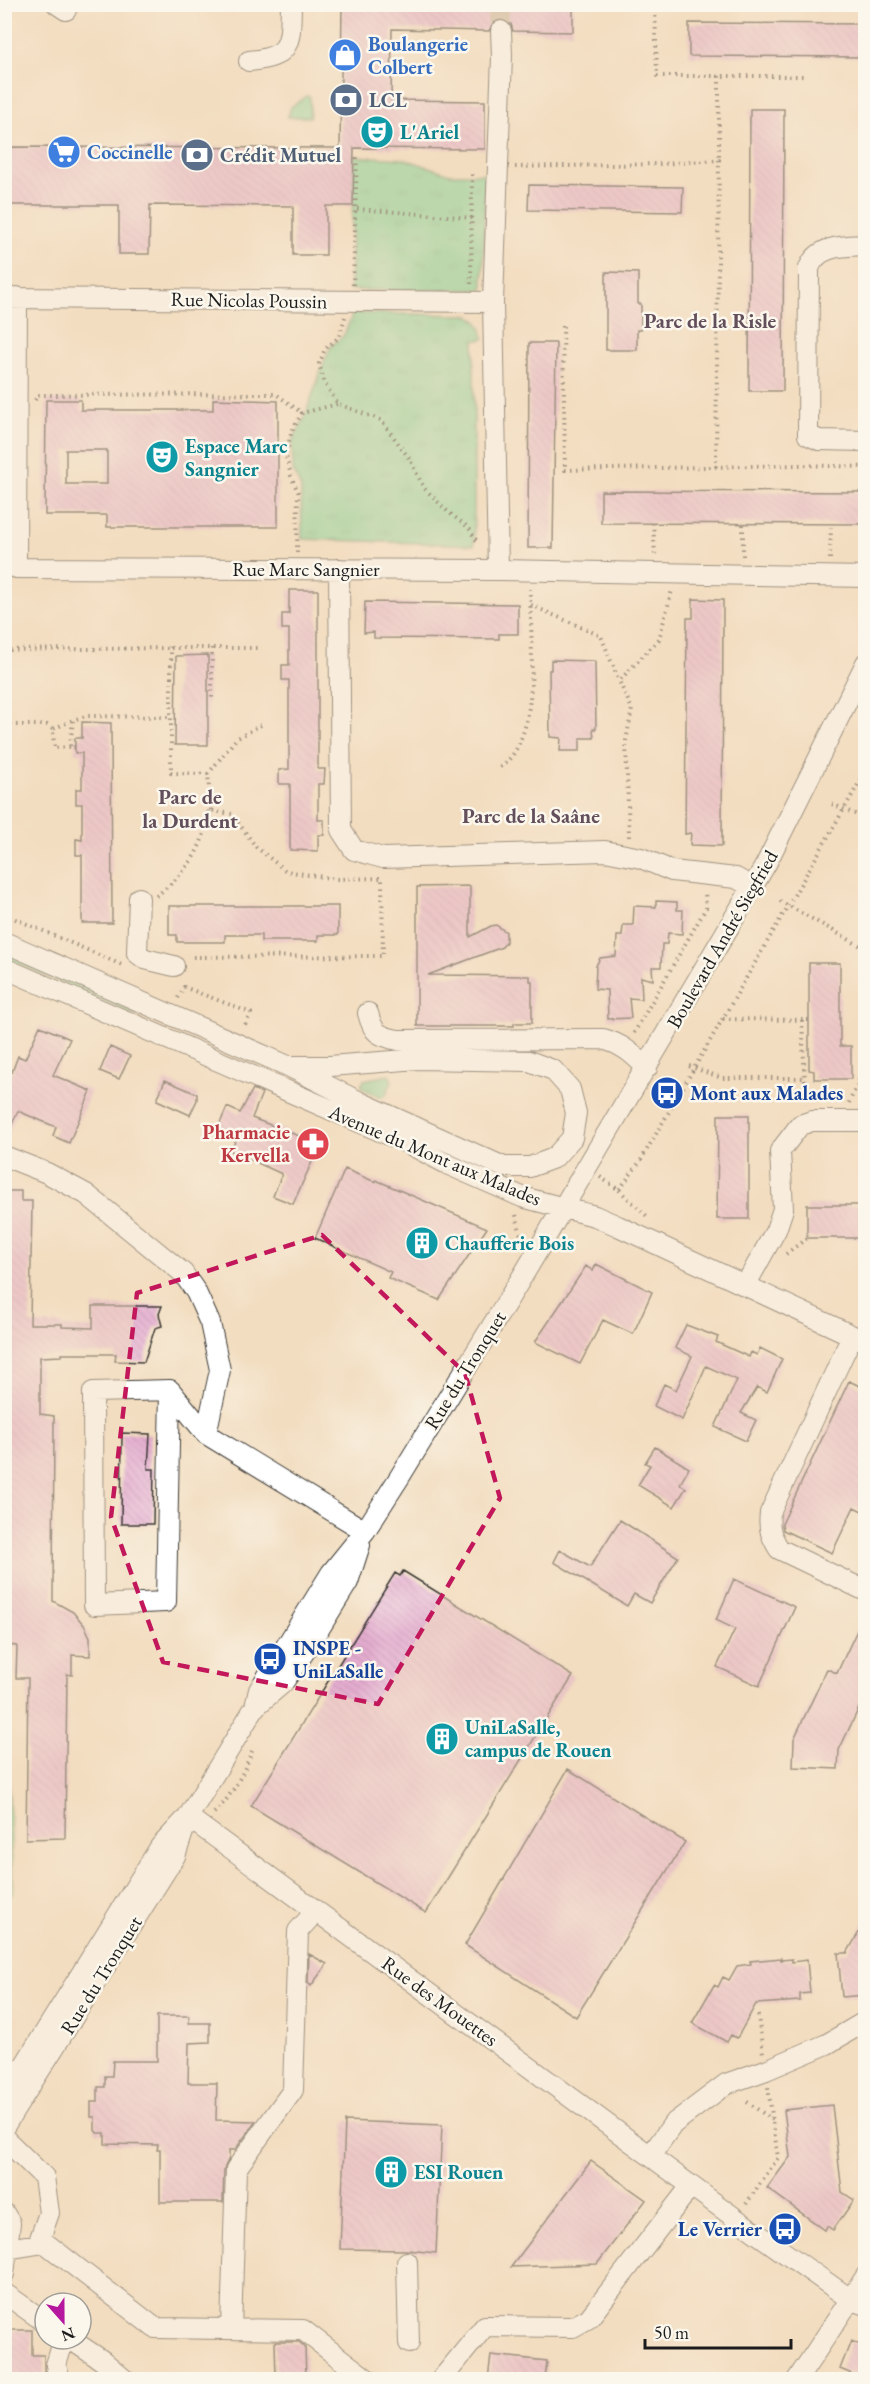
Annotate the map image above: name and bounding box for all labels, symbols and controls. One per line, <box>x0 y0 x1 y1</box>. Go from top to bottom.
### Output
place label: Boulangerie Colbert <box>368 31 468 80</box>
shop icon: Boulangerie Colbert <box>327 37 363 73</box>
bank icon: LCL <box>328 82 364 118</box>
place label: LCL <box>369 87 407 113</box>
theatre icon: L'Ariel <box>359 114 395 150</box>
place label: L'Ariel <box>400 119 459 145</box>
supermarket icon: Coccinelle <box>46 134 82 170</box>
bank icon: Crédit Mutuel <box>179 137 215 173</box>
place label: Coccinelle <box>87 139 173 165</box>
place label: Crédit Mutuel <box>220 142 341 168</box>
street label: Rue Nicolas Poussin <box>170 286 328 314</box>
district label: Parc de la Risle <box>644 307 777 334</box>
place label: Espace Marc Sangnier <box>185 433 288 482</box>
theatre icon: Espace Marc Sangnier <box>144 439 180 475</box>
street label: Rue Marc Sangnier <box>232 556 380 582</box>
district label: Parc de la Durdent <box>142 783 238 834</box>
district label: Parc de la Saâne <box>462 802 600 829</box>
street label: Boulevard André Siegfried <box>660 845 784 1033</box>
bus stop icon: Mont aux Malades <box>649 1075 685 1111</box>
place label: Mont aux Malades <box>690 1080 843 1106</box>
street label: Avenue du Mont aux Malades <box>324 1098 545 1212</box>
place label: Pharmacie Kervella <box>202 1119 290 1168</box>
pharmacy icon: Pharmacie Kervella <box>295 1126 331 1162</box>
building icon: Chaufferie Bois <box>404 1225 440 1261</box>
place label: Chaufferie Bois <box>445 1230 574 1256</box>
street label: Rue du Tronquet <box>418 1305 512 1434</box>
place label: INSPE - UniLaSalle <box>293 1635 383 1684</box>
bus stop icon: INSPE - UniLaSalle <box>252 1641 288 1677</box>
place label: UniLaSalle, campus de Rouen <box>465 1714 612 1763</box>
building icon: UniLaSalle, campus de Rouen <box>424 1721 460 1757</box>
street label: Rue du Tronquet <box>54 1910 148 2039</box>
street label: Rue des Mouettes <box>377 1950 503 2052</box>
building icon: ESI Rouen <box>373 2154 409 2190</box>
place label: ESI Rouen <box>414 2159 503 2185</box>
bus stop icon: Le Verrier <box>767 2211 803 2247</box>
place label: Le Verrier <box>678 2216 763 2242</box>
north arrow <box>33 2291 93 2351</box>
scale bar <box>645 2312 790 2350</box>
text: 50 m <box>654 2321 689 2344</box>
text: N <box>58 2322 78 2347</box>

